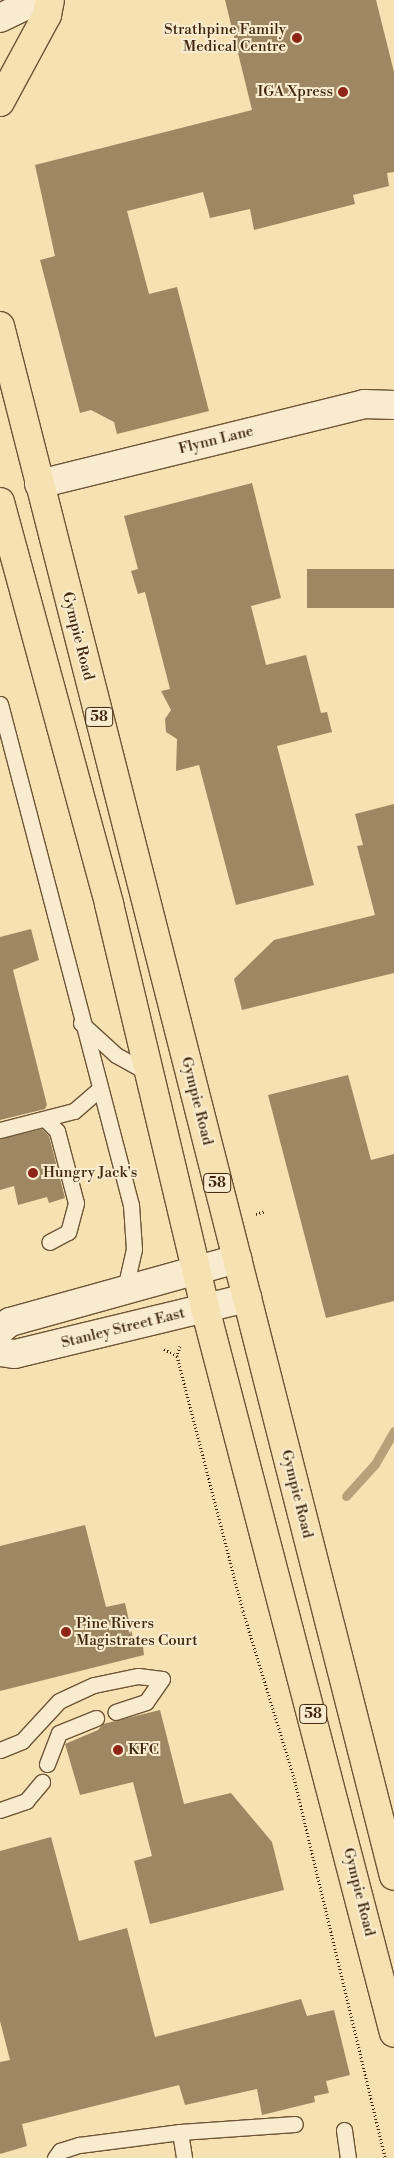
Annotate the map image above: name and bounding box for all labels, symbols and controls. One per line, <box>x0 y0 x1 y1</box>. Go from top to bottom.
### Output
place label: Strathpine Family Medical Centre <box>164 20 286 55</box>
marker: Strathpine Family Medical Centre <box>290 31 304 45</box>
place label: IGA Xpress <box>258 83 333 101</box>
marker: IGA Xpress <box>337 86 349 98</box>
street label: Flynn Lane <box>177 422 255 458</box>
street label: Gympie Road <box>58 590 98 682</box>
road number: 58 <box>84 706 114 729</box>
street label: Gympie Road <box>177 1055 217 1147</box>
place label: Hungry Jack's <box>43 1164 137 1182</box>
marker: Hungry Jack's <box>27 1167 39 1179</box>
road number: 58 <box>202 1172 232 1194</box>
street label: Stanley Street East <box>59 1304 187 1352</box>
street label: Gympie Road <box>277 1448 317 1540</box>
place label: Pine Rivers Magistrates Court <box>76 1614 197 1649</box>
marker: Pine Rivers Magistrates Court <box>60 1626 72 1638</box>
road number: 58 <box>298 1702 328 1726</box>
place label: KFC <box>128 1741 159 1759</box>
marker: KFC <box>112 1744 124 1756</box>
street label: Gympie Road <box>339 1846 379 1938</box>

